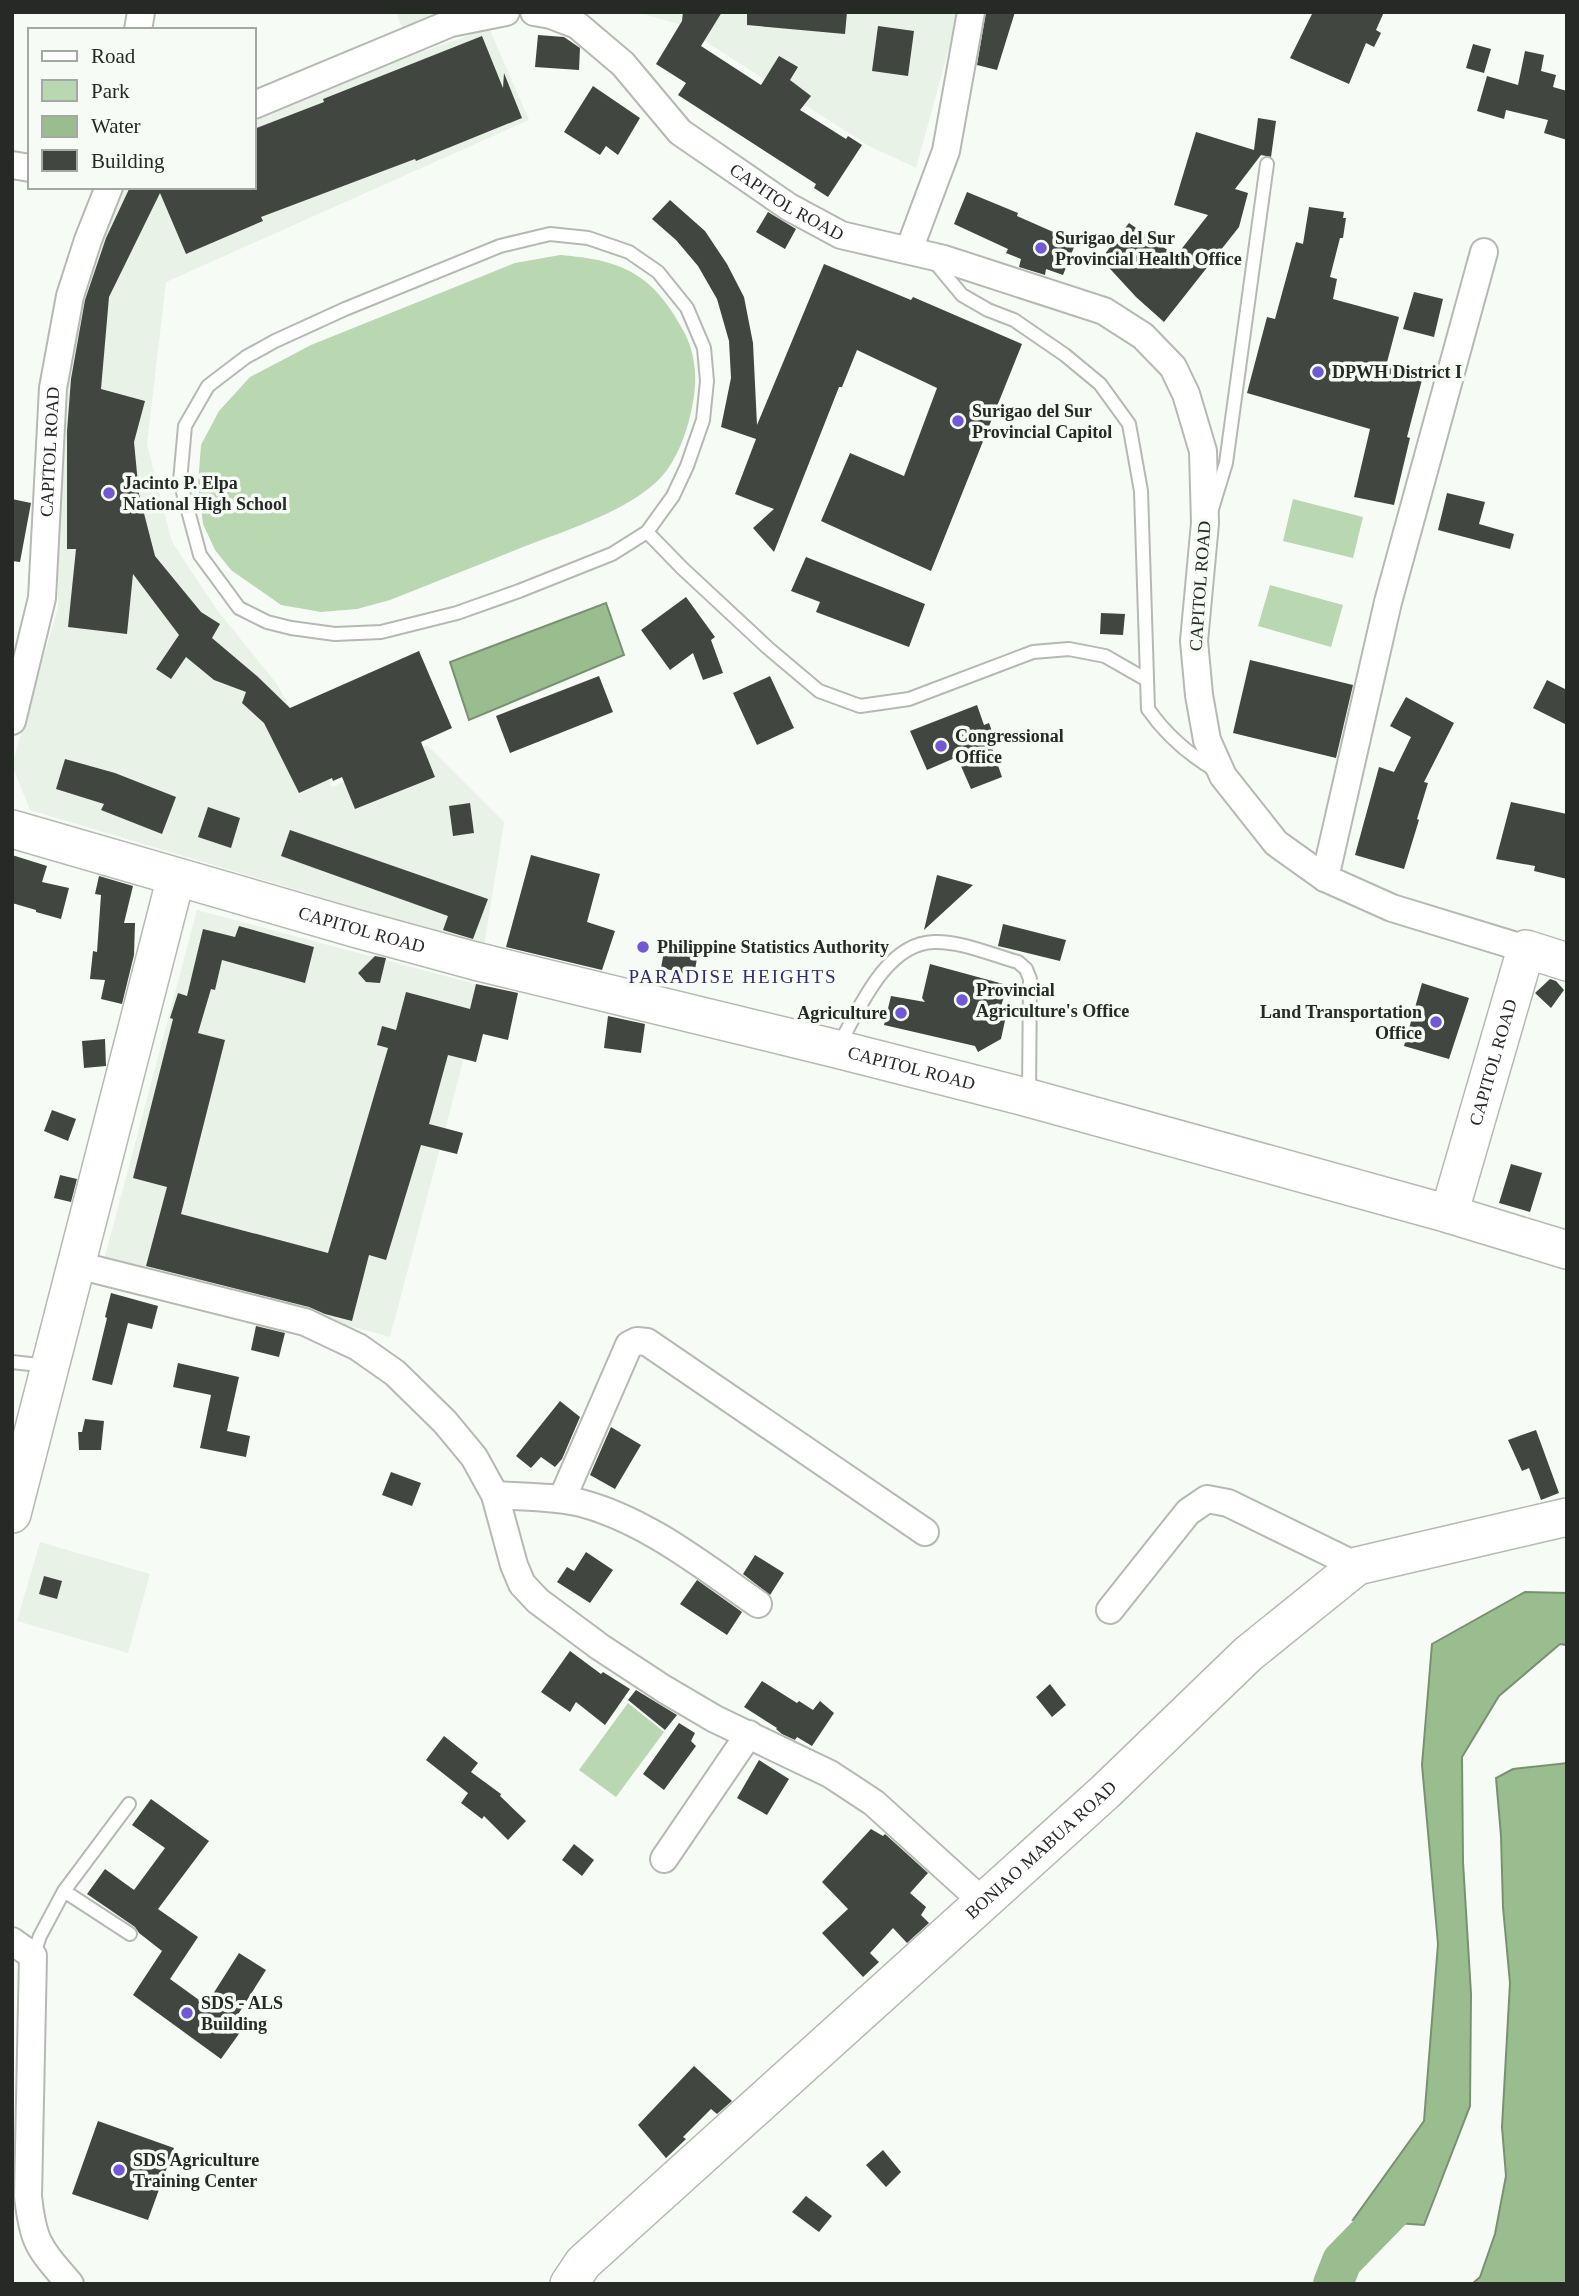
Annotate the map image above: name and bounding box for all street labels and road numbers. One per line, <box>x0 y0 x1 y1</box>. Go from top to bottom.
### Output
street label: CAPITOL ROAD <box>726 159 847 245</box>
street label: CAPITOL ROAD <box>36 386 63 518</box>
street label: CAPITOL ROAD <box>1185 520 1215 652</box>
street label: CAPITOL ROAD <box>296 902 427 957</box>
street label: CAPITOL ROAD <box>1465 997 1521 1128</box>
street label: CAPITOL ROAD <box>846 1042 977 1094</box>
street label: BONIAO MABUA ROAD <box>961 1777 1120 1923</box>

